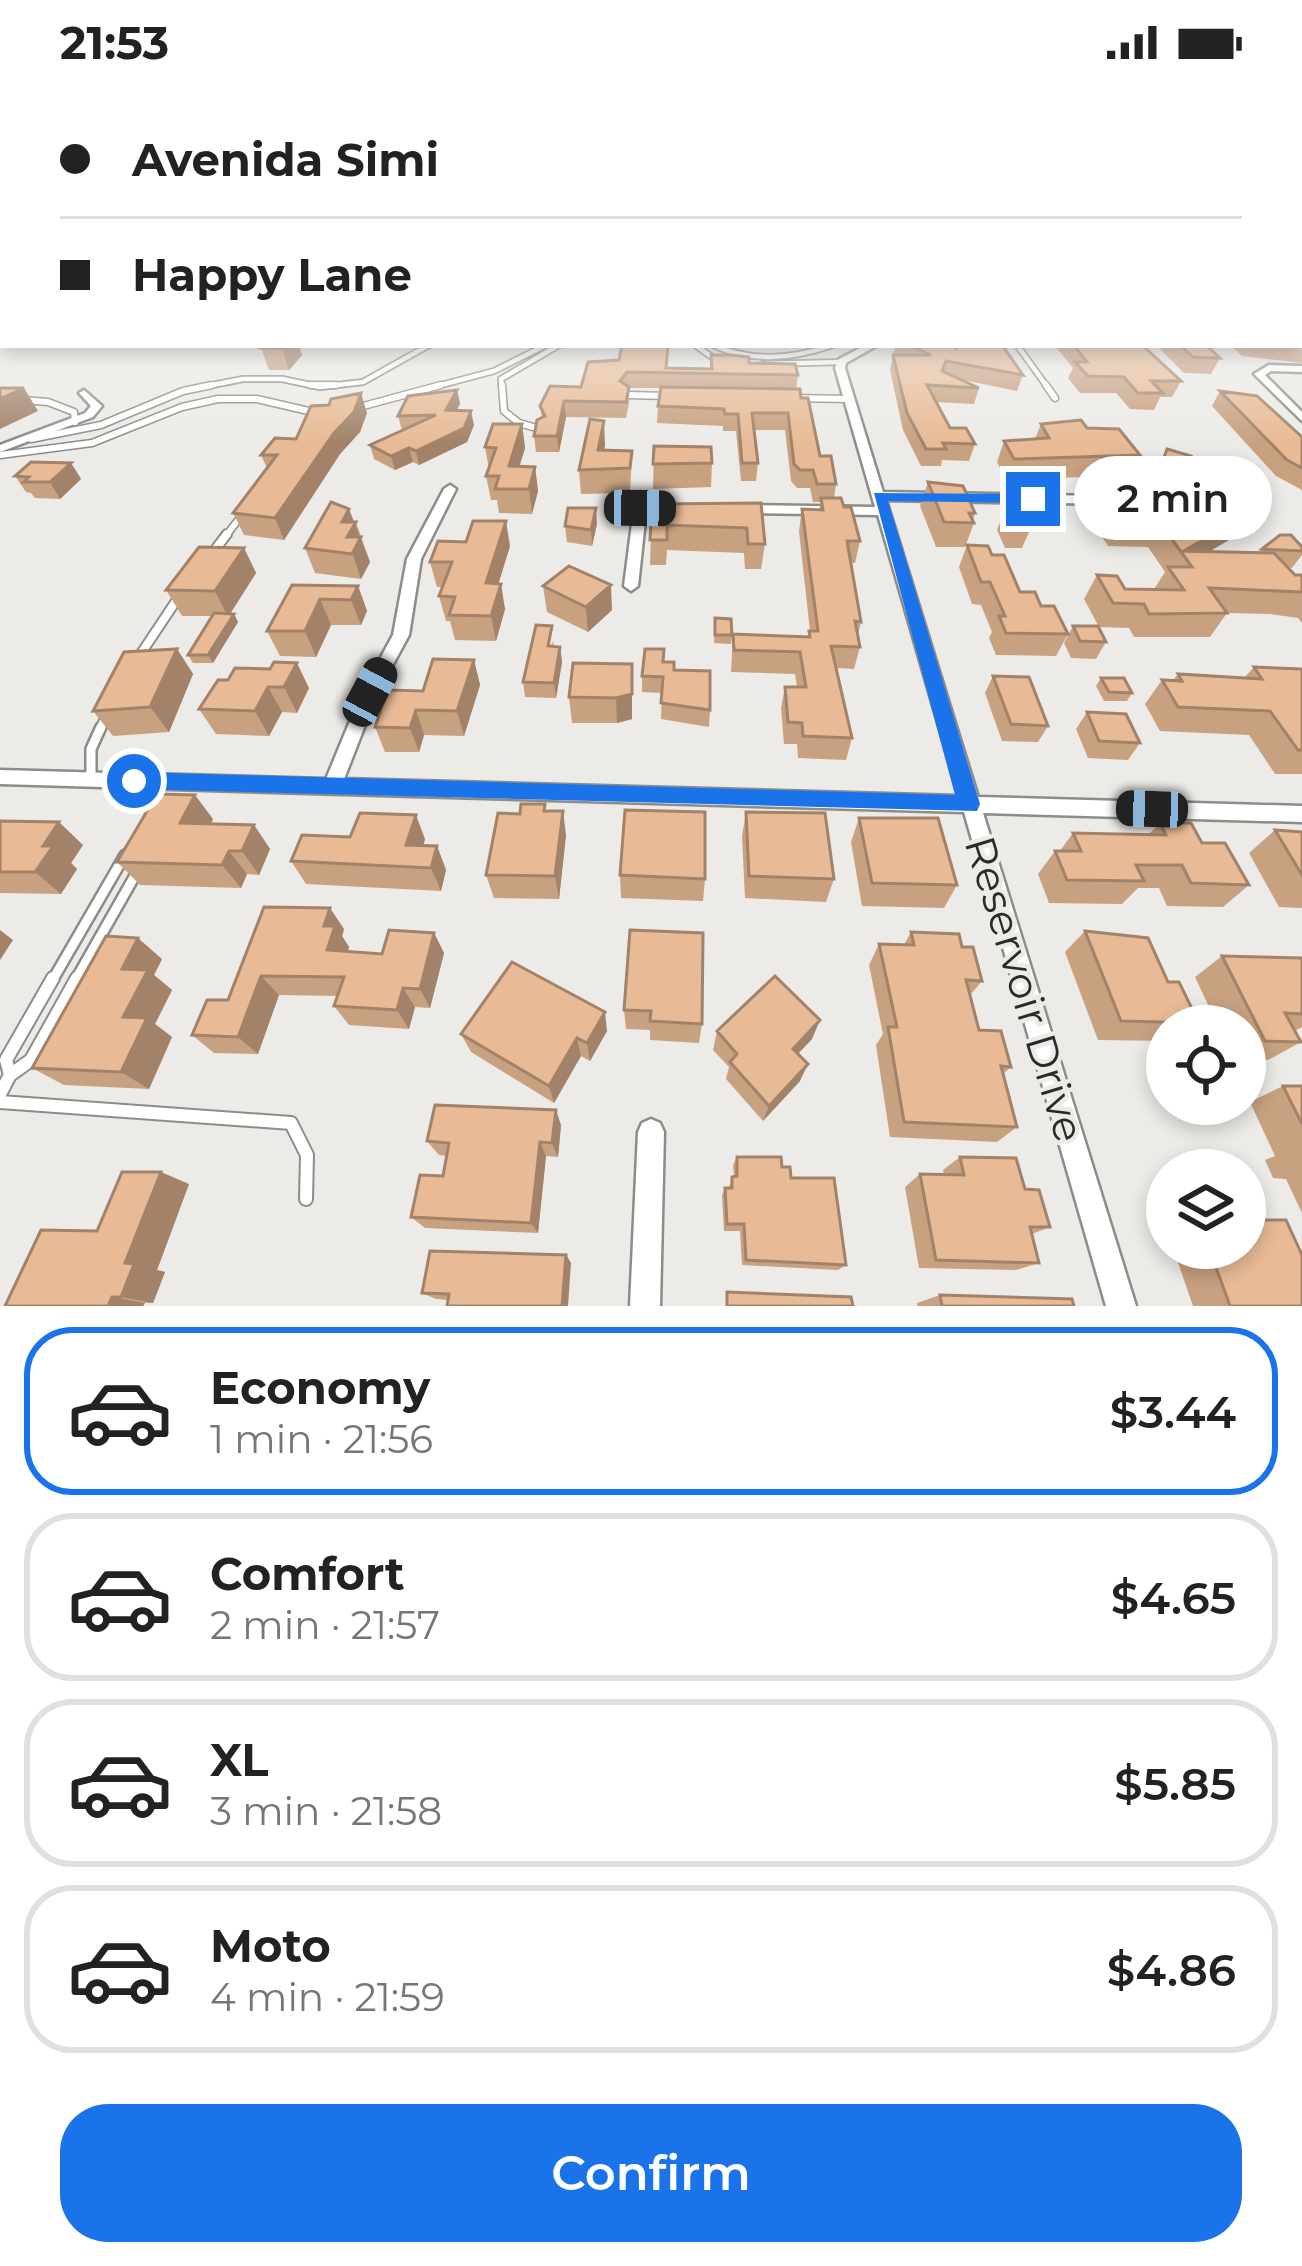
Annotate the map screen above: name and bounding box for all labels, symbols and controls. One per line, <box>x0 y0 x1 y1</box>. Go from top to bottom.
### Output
text: 21:53 <box>60 15 169 70</box>
text: Avenida Simi <box>132 132 439 187</box>
text: Happy Lane <box>132 247 412 302</box>
callout: 2 min <box>1075 457 1273 541</box>
route end <box>1006 472 1060 526</box>
text: 2 min <box>1117 474 1229 522</box>
car <box>604 489 676 527</box>
car <box>337 652 403 732</box>
route start <box>107 754 161 808</box>
car <box>1115 790 1189 828</box>
street label: Reservoir Drive <box>954 830 1096 1148</box>
map controls <box>1146 1005 1266 1269</box>
button: locate <box>1146 1005 1266 1125</box>
button: layers <box>1146 1149 1266 1269</box>
icon: car <box>66 1357 174 1465</box>
text: Economy <box>210 1360 430 1415</box>
text: $3.44 <box>1110 1384 1236 1439</box>
text: 1 min · 21:56 <box>210 1415 433 1463</box>
icon: car <box>66 1543 174 1651</box>
text: Comfort <box>210 1546 405 1601</box>
text: $4.65 <box>1111 1570 1236 1625</box>
text: 2 min · 21:57 <box>210 1601 440 1649</box>
icon: car <box>66 1729 174 1837</box>
text: XL <box>210 1732 268 1787</box>
text: $5.85 <box>1114 1756 1236 1811</box>
text: 3 min · 21:58 <box>210 1787 442 1835</box>
icon: car <box>66 1915 174 2023</box>
text: Moto <box>210 1918 331 1973</box>
text: $4.86 <box>1107 1942 1236 1997</box>
text: 4 min · 21:59 <box>210 1973 445 2021</box>
button: Confirm <box>60 2104 1242 2242</box>

